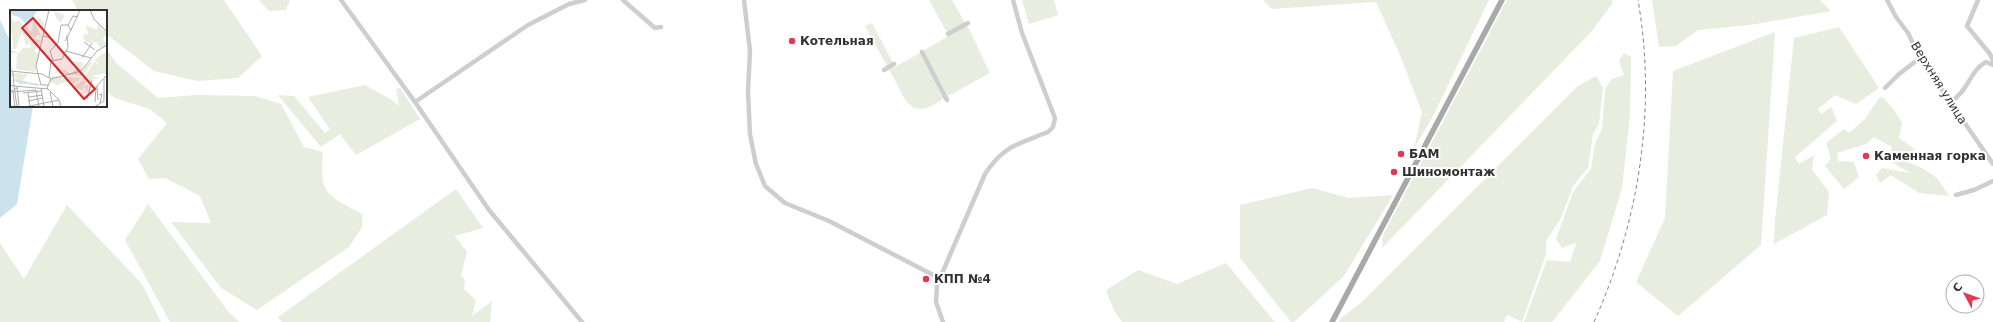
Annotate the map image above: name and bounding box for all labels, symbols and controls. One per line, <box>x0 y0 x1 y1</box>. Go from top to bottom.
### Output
inset map <box>10 10 107 107</box>
place label: Котельная <box>800 34 874 48</box>
marker: Котельная <box>787 36 797 46</box>
street label: Верхняя улица <box>1908 39 1970 127</box>
place label: БАМ <box>1409 147 1439 161</box>
marker: БАМ <box>1396 149 1406 159</box>
place label: Каменная горка <box>1874 149 1986 163</box>
marker: Каменная горка <box>1861 151 1871 161</box>
place label: Шиномонтаж <box>1402 165 1495 179</box>
marker: Шиномонтаж <box>1389 167 1399 177</box>
place label: КПП №4 <box>934 272 991 286</box>
marker: КПП №4 <box>921 274 931 284</box>
north arrow <box>1945 274 1985 314</box>
text: С <box>1950 280 1965 295</box>

